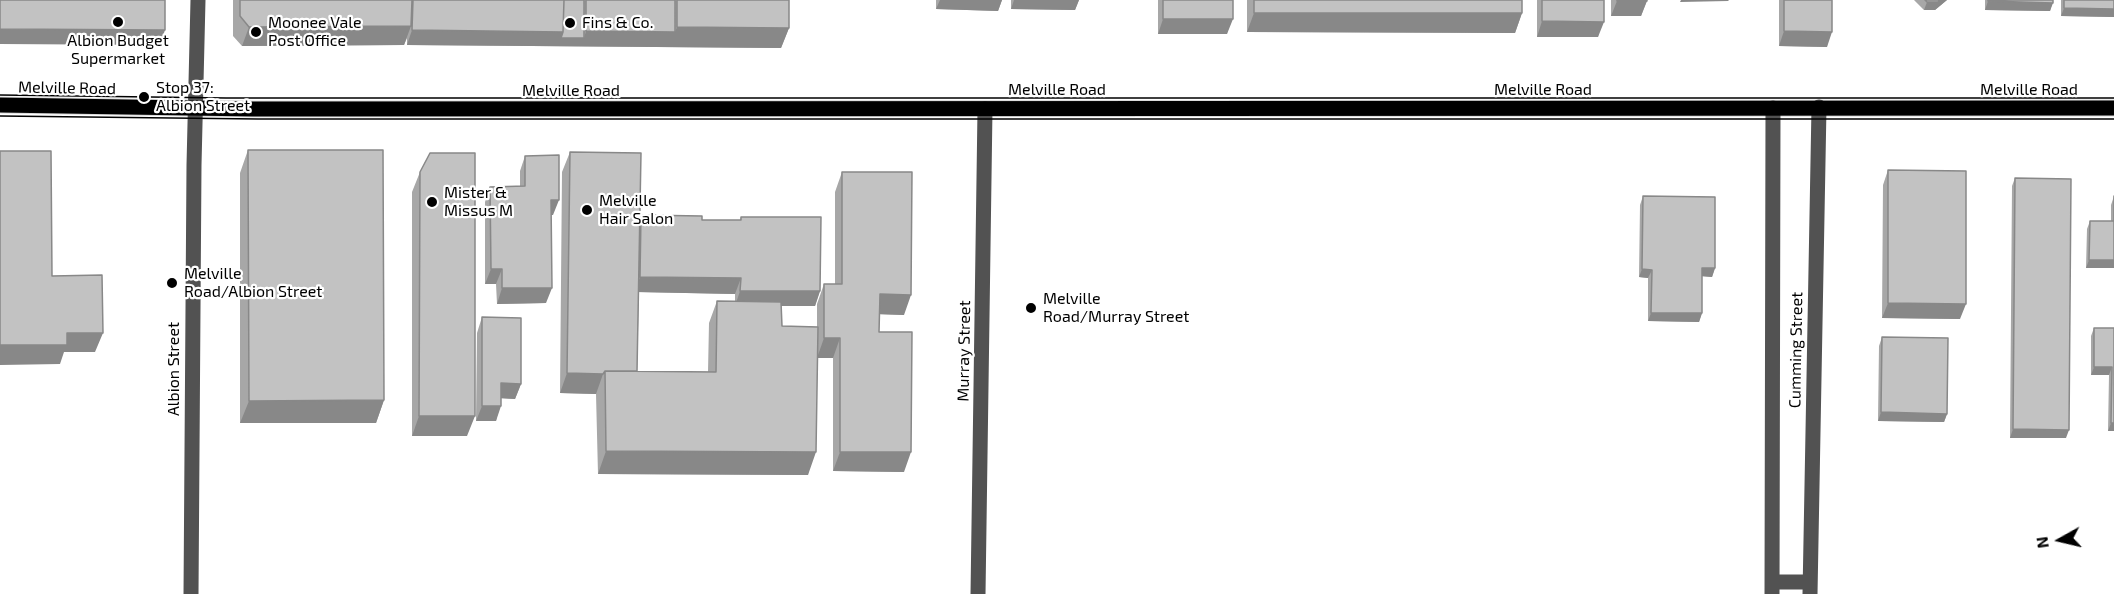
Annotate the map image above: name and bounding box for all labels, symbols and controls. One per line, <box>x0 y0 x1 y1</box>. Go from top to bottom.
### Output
place label: Moonee Vale Post Office <box>268 13 362 51</box>
place label: Fins & Co. <box>582 13 653 33</box>
marker: Albion Budget Supermarket <box>111 15 125 29</box>
marker: Fins & Co. <box>563 16 577 30</box>
marker: Moonee Vale Post Office <box>249 25 263 39</box>
place label: Albion Budget Supermarket <box>67 31 169 69</box>
street label: Melville Road <box>18 78 116 98</box>
place label: Stop 37: Albion Street <box>156 78 250 116</box>
street label: Melville Road <box>1008 80 1106 100</box>
street label: Melville Road <box>1494 80 1592 100</box>
street label: Melville Road <box>1980 80 2078 100</box>
street label: Melville Road <box>522 81 620 101</box>
marker: Stop 37: Albion Street <box>137 90 151 104</box>
place label: Mister & Missus M <box>444 183 513 221</box>
place label: Melville Hair Salon <box>599 191 673 229</box>
marker: Mister & Missus M <box>425 195 439 209</box>
marker: Melville Hair Salon <box>580 203 594 217</box>
place label: Melville Road/Albion Street <box>184 264 322 302</box>
marker: Melville Road/Albion Street <box>165 276 179 290</box>
place label: Melville Road/Murray Street <box>1043 289 1189 327</box>
street label: Cumming Street <box>1785 292 1807 408</box>
street label: Murray Street <box>954 300 974 402</box>
marker: Melville Road/Murray Street <box>1024 301 1038 315</box>
street label: Albion Street <box>164 322 184 416</box>
north arrow <box>2030 510 2090 570</box>
text: N <box>2031 536 2052 550</box>

